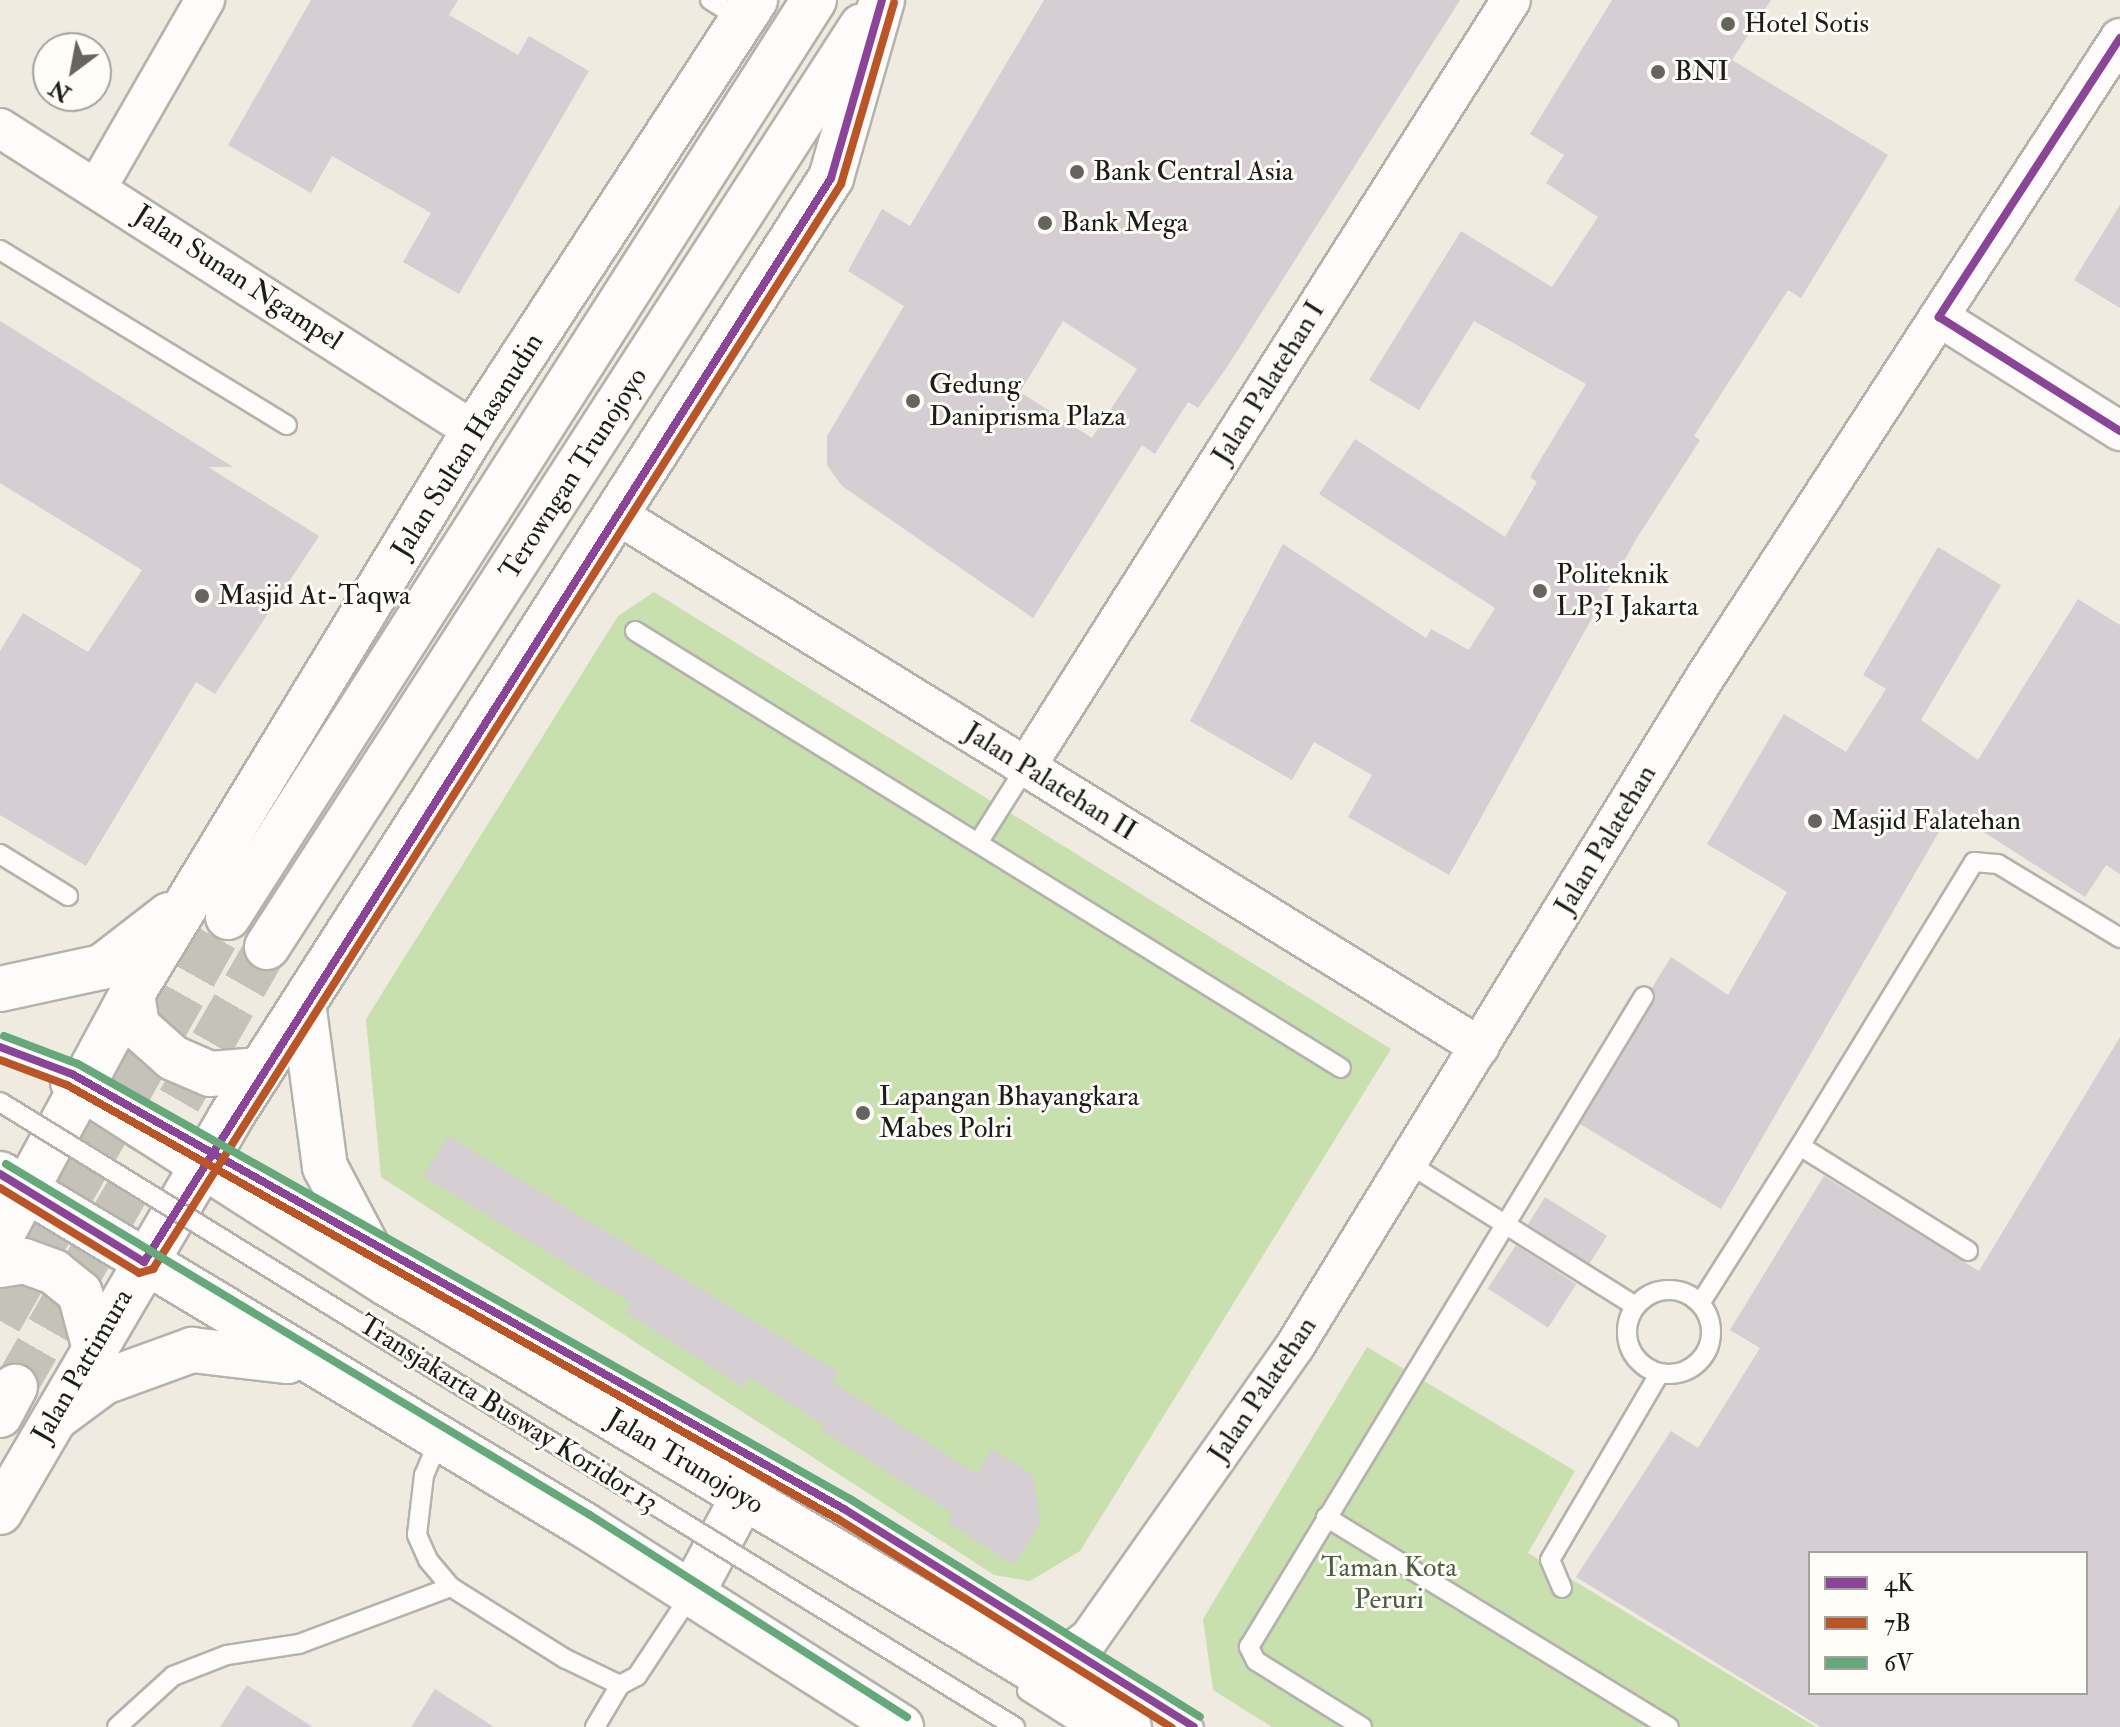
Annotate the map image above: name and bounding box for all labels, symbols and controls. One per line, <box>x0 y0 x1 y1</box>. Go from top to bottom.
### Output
place label: Hotel Sotis <box>1744 7 1869 41</box>
marker: Hotel Sotis <box>1719 15 1737 33</box>
north arrow <box>32 32 112 112</box>
place label: BNI <box>1674 55 1729 89</box>
marker: BNI <box>1649 63 1667 81</box>
text: N <box>45 74 76 108</box>
place label: Bank Central Asia <box>1093 155 1294 189</box>
marker: Bank Central Asia <box>1068 163 1086 181</box>
street label: Jalan Sunan Ngampel <box>127 198 349 358</box>
place label: Bank Mega <box>1061 206 1188 240</box>
marker: Bank Mega <box>1036 214 1054 232</box>
street label: Jalan Palatehan I <box>1206 295 1332 471</box>
street label: Jalan Sultan Hasanudin <box>385 327 551 565</box>
street label: Terowngan Trunojoyo <box>493 362 655 586</box>
place label: Gedung Daniprisma Plaza <box>929 368 1126 434</box>
marker: Gedung Daniprisma Plaza <box>904 392 922 410</box>
place label: Politeknik LP3I Jakarta <box>1556 558 1699 624</box>
place label: Masjid At-Taqwa <box>218 579 411 613</box>
marker: Politeknik LP3I Jakarta <box>1531 582 1549 600</box>
marker: Masjid At-Taqwa <box>193 587 211 605</box>
street label: Jalan Palatehan II <box>958 716 1142 848</box>
street label: Jalan Palatehan <box>1548 759 1664 921</box>
place label: Masjid Falatehan <box>1831 804 2021 838</box>
marker: Masjid Falatehan <box>1806 812 1824 830</box>
place label: Lapangan Bhayangkara Mabes Polri <box>879 1080 1139 1146</box>
marker: Lapangan Bhayangkara Mabes Polri <box>854 1104 872 1122</box>
street label: Jalan Pattimura <box>25 1283 141 1449</box>
street label: Transjakarta Busway Koridor 13 <box>352 1308 664 1520</box>
street label: Jalan Palatehan <box>1202 1311 1324 1469</box>
street label: Jalan Trunojoyo <box>600 1402 770 1522</box>
park label: Taman Kota Peruri <box>1321 1551 1457 1617</box>
legend <box>1808 1551 2088 1695</box>
text: 4K <box>1884 1568 1914 1599</box>
text: 7B <box>1884 1608 1911 1639</box>
text: 6V <box>1884 1648 1913 1679</box>

